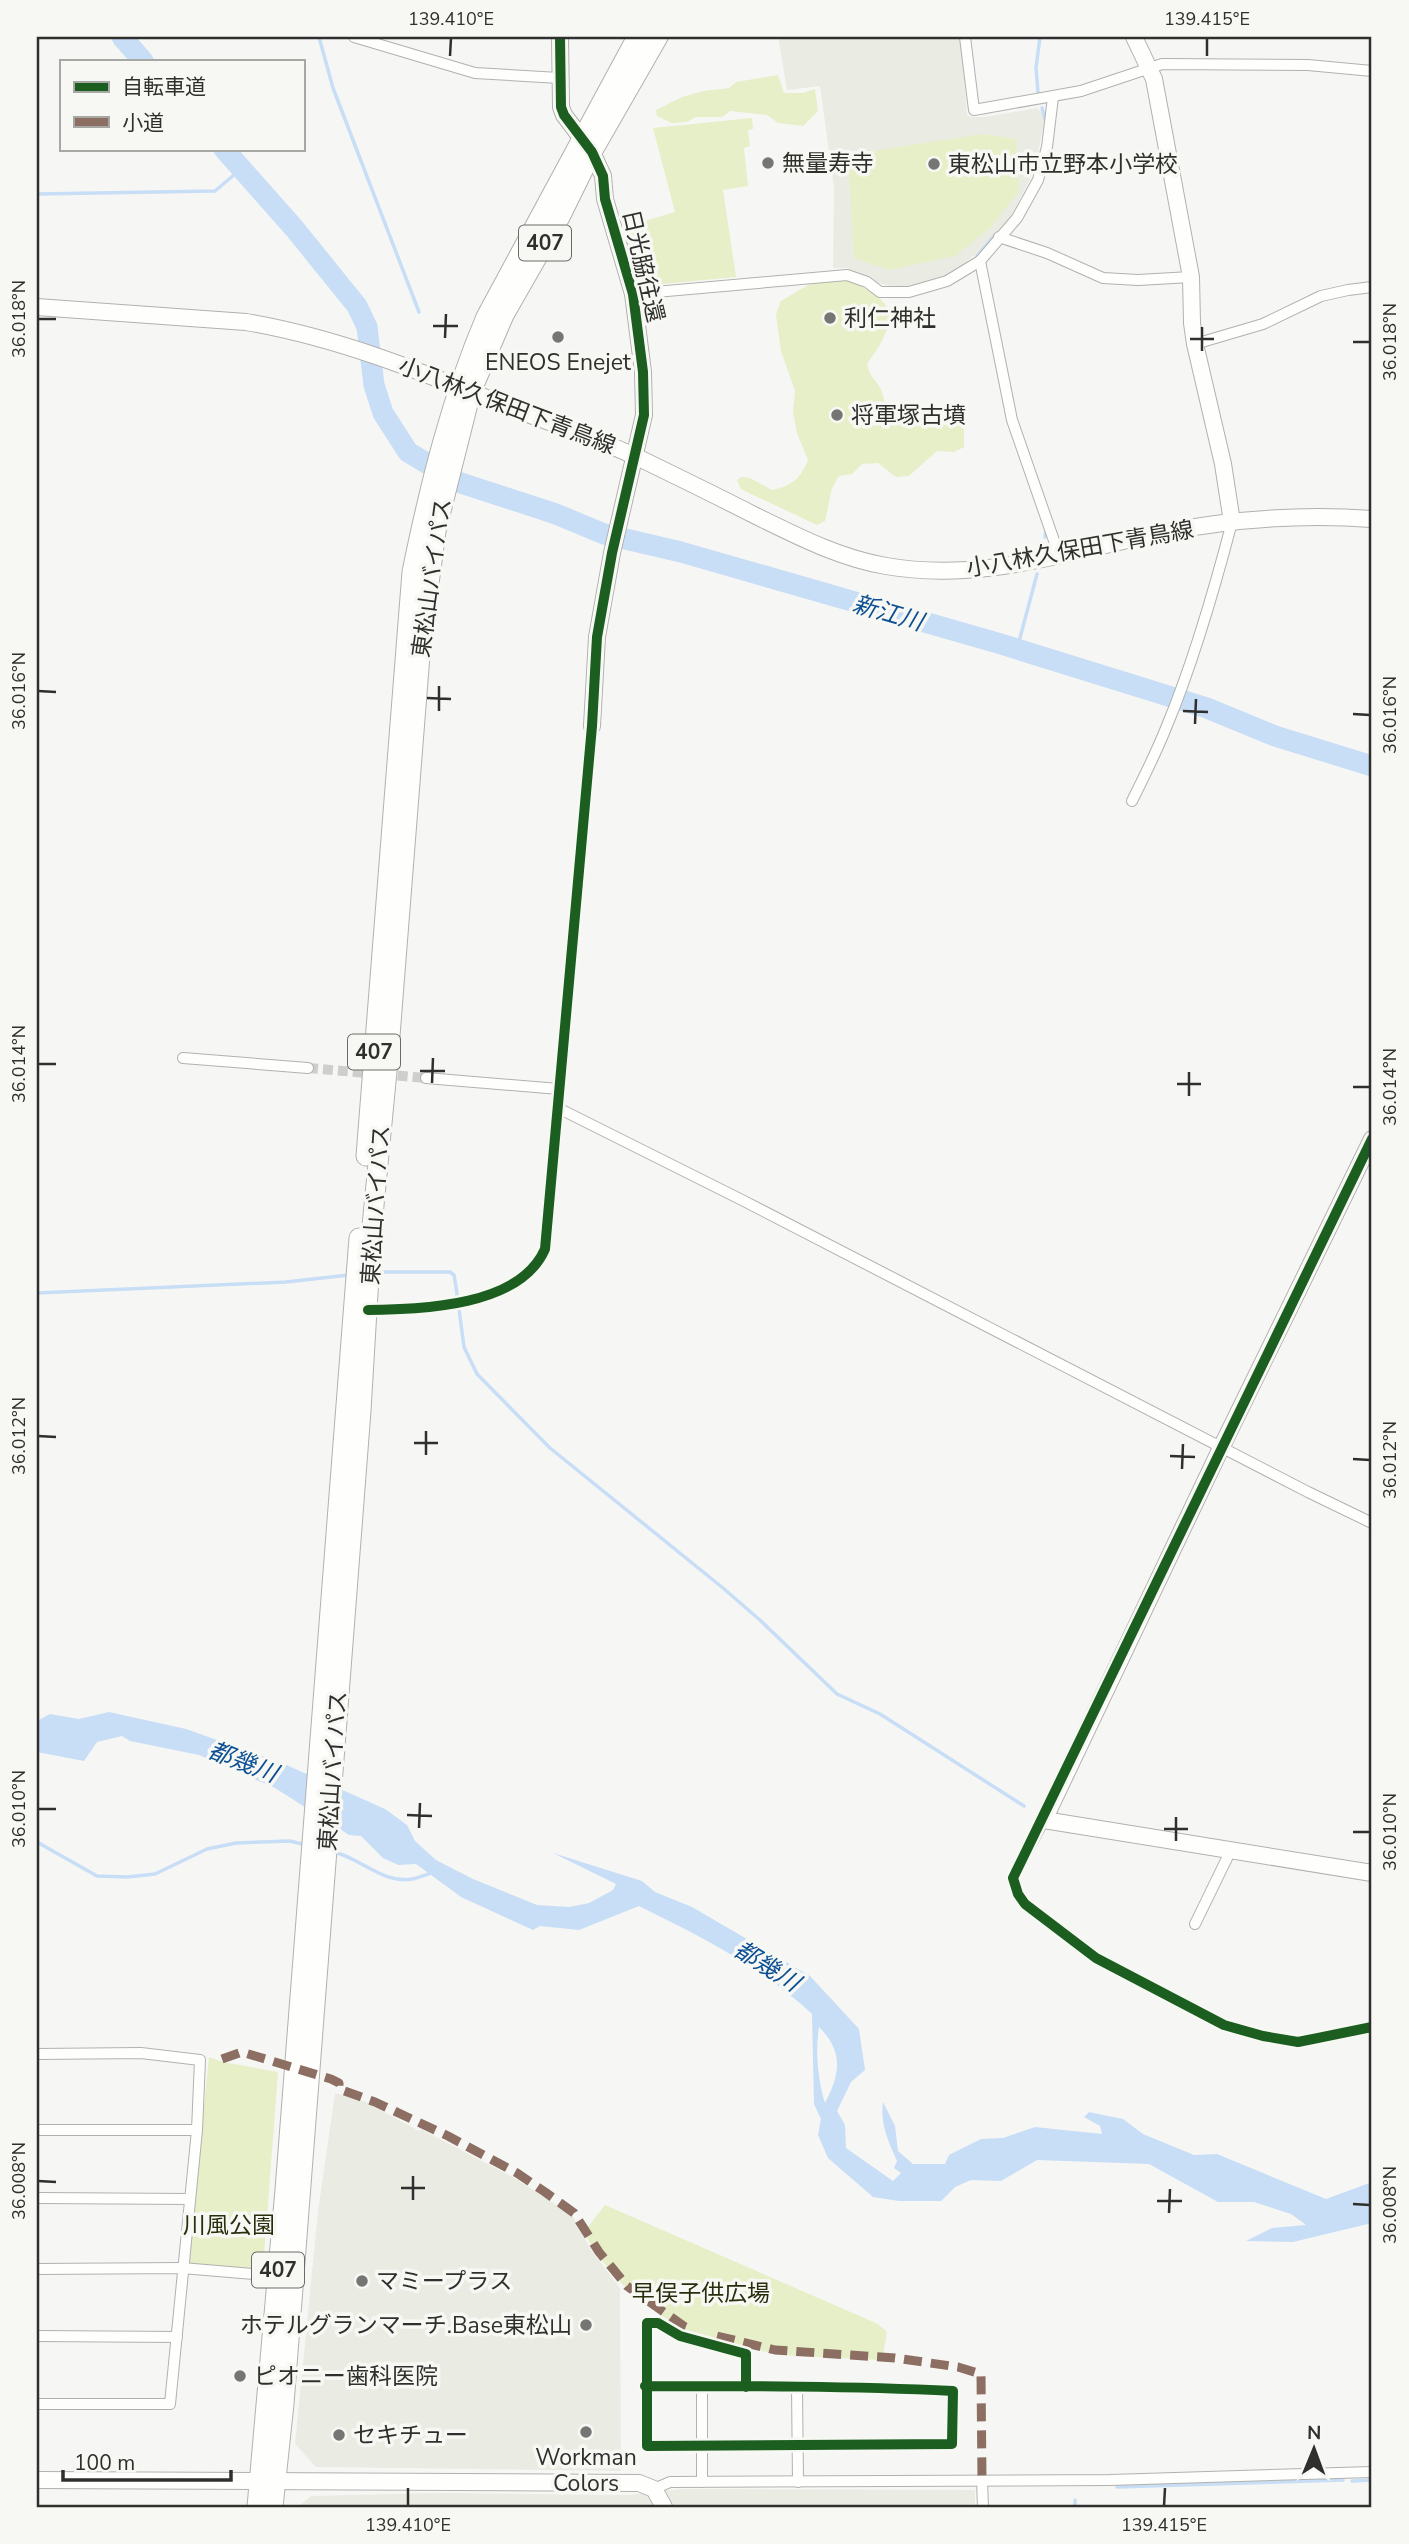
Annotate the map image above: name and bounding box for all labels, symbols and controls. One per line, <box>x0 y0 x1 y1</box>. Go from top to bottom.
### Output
text: 139.410°E <box>408 7 494 31</box>
text: 139.415°E <box>1164 7 1250 31</box>
legend <box>60 60 304 150</box>
text: 自転車道 <box>122 73 206 101</box>
text: 小道 <box>122 109 164 137</box>
place label: 無量寿寺 <box>782 148 874 179</box>
place label: 東松山市立野本小学校 <box>948 149 1178 180</box>
marker: 無量寿寺 <box>760 155 776 171</box>
marker: 東松山市立野本小学校 <box>926 156 942 172</box>
street label: 日光脇往還 <box>615 206 671 326</box>
road number: 407 <box>519 226 571 260</box>
text: 36.018°N <box>7 280 31 358</box>
place label: 利仁神社 <box>844 303 936 334</box>
text: 36.018°N <box>1378 303 1402 381</box>
marker: 利仁神社 <box>822 310 838 326</box>
marker: ENEOS Enejet <box>550 329 566 345</box>
place label: ENEOS Enejet <box>485 347 632 378</box>
street label: 小八林久保田下青鳥線 <box>394 350 620 462</box>
place label: 将軍塚古墳 <box>851 400 966 431</box>
marker: 将軍塚古墳 <box>829 407 845 423</box>
street label: 東松山バイパス <box>405 496 459 660</box>
street label: 小八林久保田下青鳥線 <box>964 514 1196 584</box>
water label: 新江川 <box>849 588 930 639</box>
text: 36.016°N <box>7 652 31 730</box>
text: 36.016°N <box>1378 676 1402 754</box>
text: 36.014°N <box>7 1025 31 1103</box>
road number: 407 <box>348 1034 400 1070</box>
text: 36.014°N <box>1378 1048 1402 1126</box>
street label: 東松山バイパス <box>355 1124 397 1286</box>
text: 36.012°N <box>7 1397 31 1475</box>
text: 36.012°N <box>1378 1421 1402 1499</box>
street label: 東松山バイパス <box>312 1690 354 1852</box>
water label: 都幾川 <box>204 1734 285 1791</box>
text: 36.010°N <box>7 1770 31 1848</box>
text: 36.010°N <box>1378 1793 1402 1871</box>
water label: 都幾川 <box>728 1933 809 2000</box>
text: 36.008°N <box>7 2142 31 2220</box>
text: 36.008°N <box>1378 2166 1402 2244</box>
park label: 川風公園 <box>183 2210 275 2241</box>
road number: 407 <box>252 2252 304 2288</box>
place label: マミープラス <box>376 2266 512 2297</box>
marker: マミープラス <box>354 2273 370 2289</box>
park label: 早俣子供広場 <box>632 2278 770 2309</box>
place label: ホテルグランマーチ.Base東松山 <box>240 2310 572 2341</box>
marker: ホテルグランマーチ.Base東松山 <box>578 2317 594 2333</box>
place label: ピオニー歯科医院 <box>254 2361 438 2392</box>
marker: ピオニー歯科医院 <box>232 2368 248 2384</box>
north arrow <box>1280 2414 1350 2484</box>
place label: セキチュー <box>353 2420 468 2451</box>
text: N <box>1307 2420 1322 2446</box>
marker: Workman Colors <box>578 2424 594 2440</box>
marker: セキチュー <box>331 2427 347 2443</box>
scale bar <box>63 2439 231 2483</box>
place label: Workman Colors <box>535 2442 637 2499</box>
text: 100 m <box>74 2449 135 2477</box>
text: 139.410°E <box>365 2513 451 2537</box>
text: 139.415°E <box>1121 2513 1207 2537</box>

